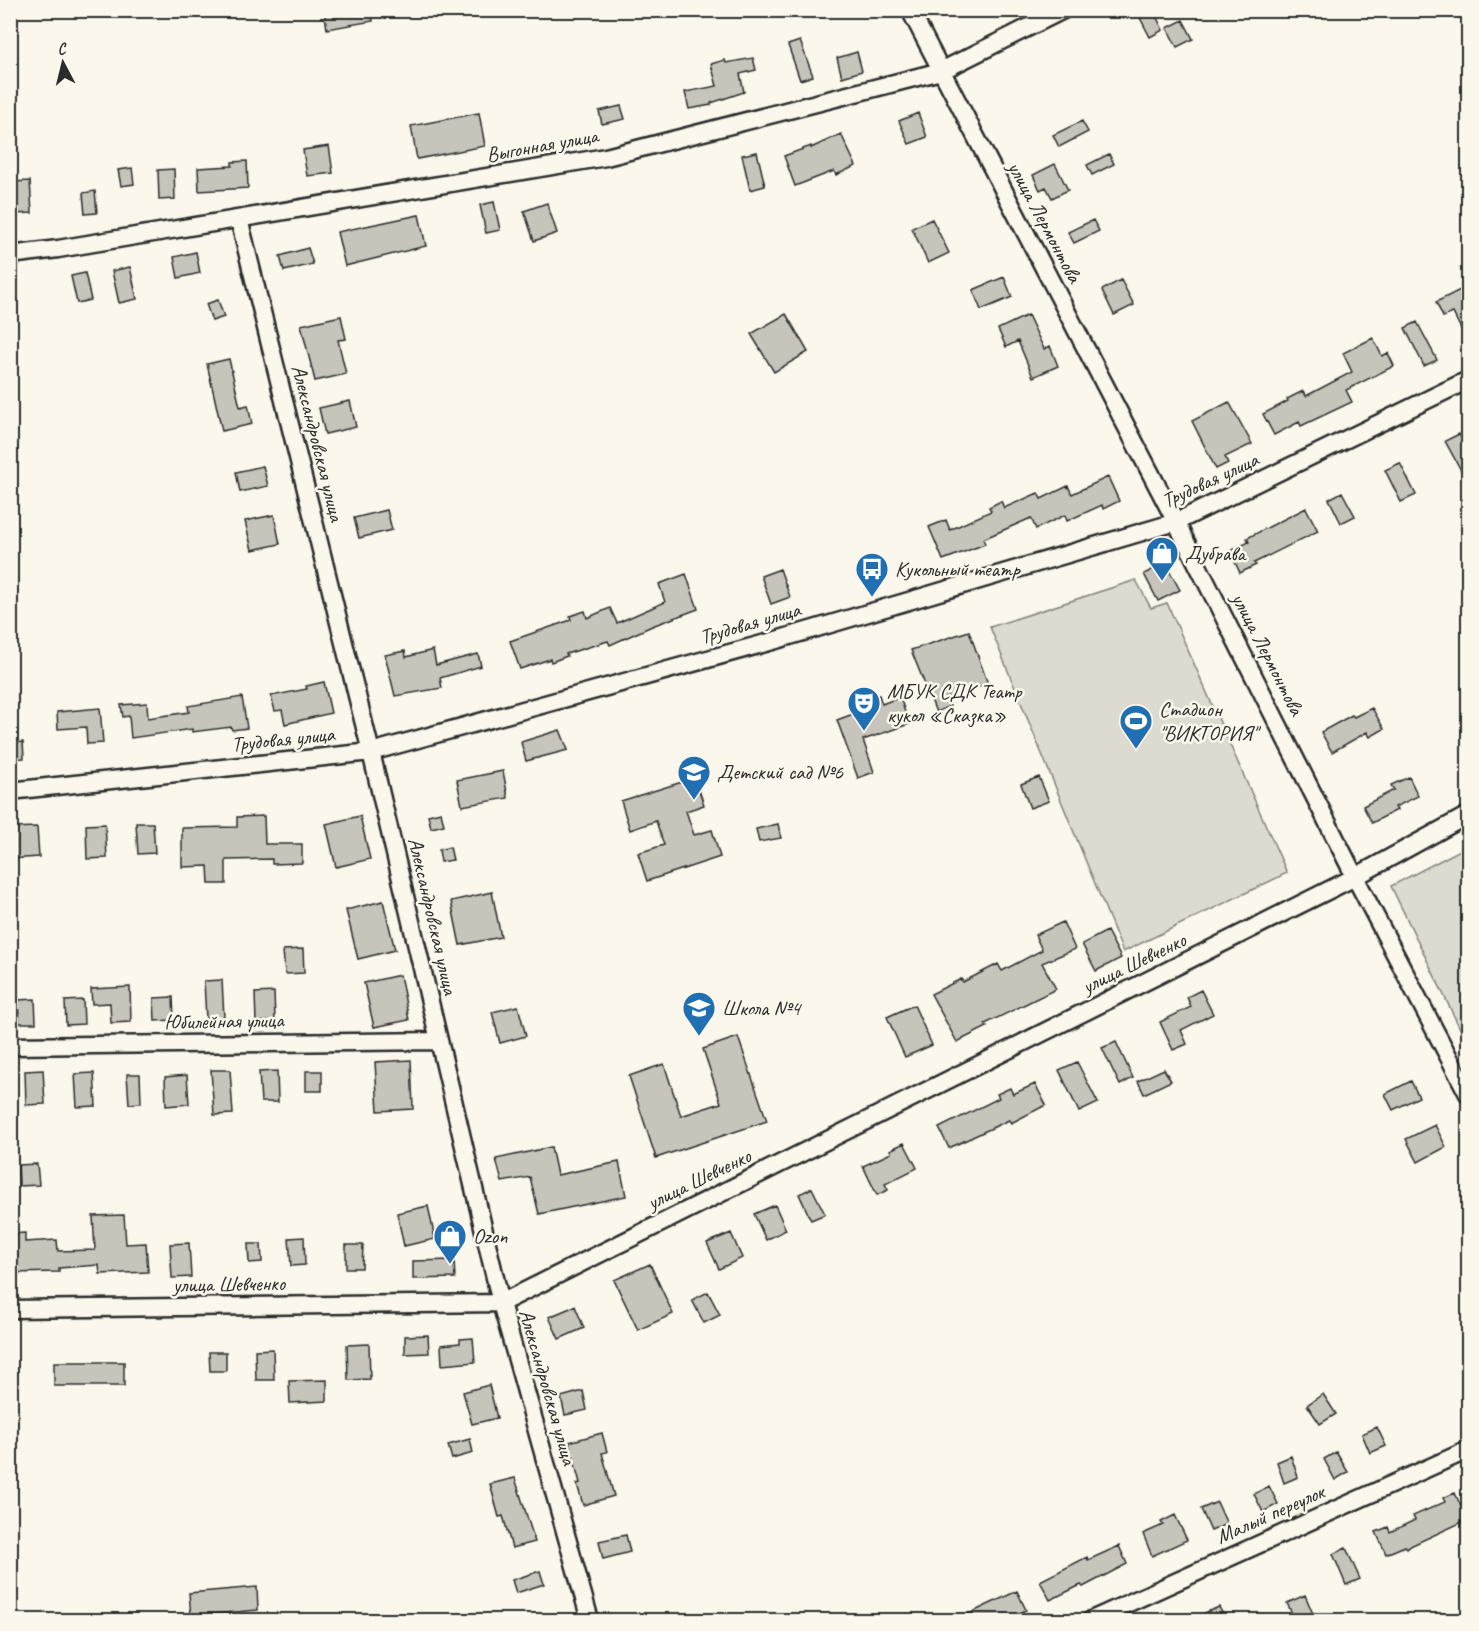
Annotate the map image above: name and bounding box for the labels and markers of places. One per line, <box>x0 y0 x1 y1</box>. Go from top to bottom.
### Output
shop icon: Дубрава <box>1144 535 1180 582</box>
place label: Дубрава <box>1185 540 1248 566</box>
bus stop icon: Кукольный театр <box>854 551 890 598</box>
place label: Кукольный театр <box>895 556 1022 582</box>
place label: МБУК СДК Театр кукол «Сказка» <box>887 678 1022 728</box>
theatre icon: МБУК СДК Театр кукол «Сказка» <box>846 685 882 732</box>
place label: Стадион "ВИКТОРИЯ" <box>1159 696 1261 746</box>
sports icon: Стадион "ВИКТОРИЯ" <box>1118 703 1154 750</box>
school or university icon: Детский сад №6 <box>676 754 712 801</box>
place label: Детский сад №6 <box>717 759 844 785</box>
school or university icon: Школа №4 <box>681 990 717 1037</box>
place label: Школа №4 <box>722 995 803 1021</box>
shop icon: Ozon <box>432 1218 468 1265</box>
place label: Ozon <box>473 1223 508 1249</box>

